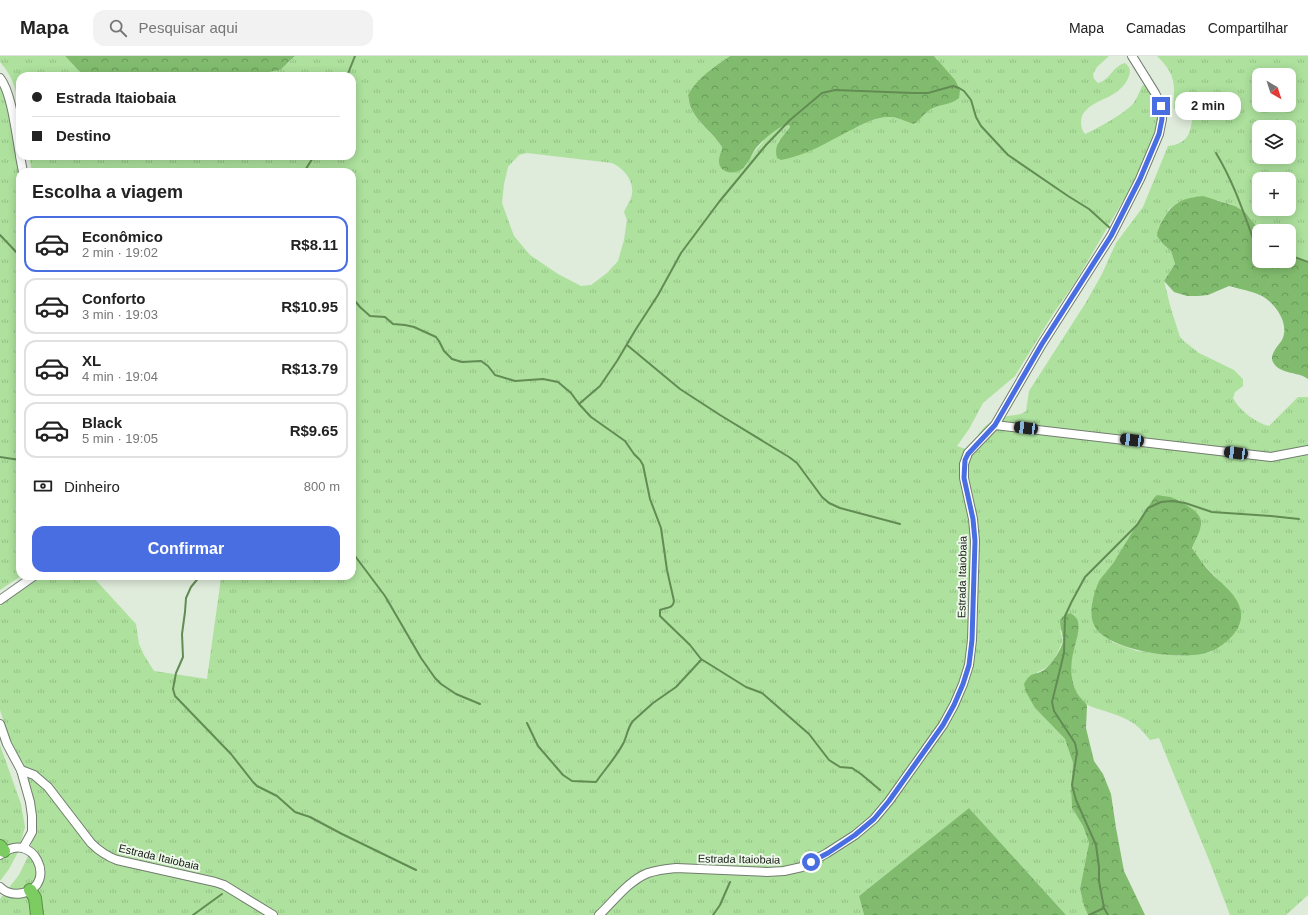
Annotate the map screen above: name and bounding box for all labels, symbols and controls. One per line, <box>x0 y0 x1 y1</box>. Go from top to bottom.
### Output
search box <box>93 10 373 46</box>
text: Mapa <box>20 17 69 38</box>
icon: search <box>107 17 129 39</box>
text: Pesquisar aqui <box>139 19 238 36</box>
text: Mapa <box>1069 20 1104 36</box>
text: Camadas <box>1126 20 1186 36</box>
text: Compartilhar <box>1208 20 1288 36</box>
north arrow <box>1252 68 1296 112</box>
map controls <box>1252 68 1296 268</box>
text: Estrada Itaiobaia <box>56 89 176 106</box>
callout: 2 min <box>1175 92 1241 120</box>
route end <box>1152 97 1170 115</box>
text: 2 min <box>1191 98 1225 113</box>
button: layers <box>1252 120 1296 164</box>
text: Destino <box>56 127 111 144</box>
button: + <box>1252 172 1296 216</box>
text: Escolha a viagem <box>32 182 183 202</box>
button: − <box>1252 224 1296 268</box>
icon: car <box>34 226 70 262</box>
text: Econômico <box>82 228 163 245</box>
text: R$8.11 <box>290 236 338 253</box>
text: 2 min · 19:02 <box>82 245 158 260</box>
icon: car <box>34 288 70 324</box>
text: Conforto <box>82 290 145 307</box>
text: R$10.95 <box>281 298 338 315</box>
text: 3 min · 19:03 <box>82 307 158 322</box>
icon: car <box>34 350 70 386</box>
text: XL <box>82 352 101 369</box>
text: R$13.79 <box>281 360 338 377</box>
text: 4 min · 19:04 <box>82 369 158 384</box>
icon: car <box>34 412 70 448</box>
text: Black <box>82 414 122 431</box>
car <box>1013 421 1039 435</box>
text: R$9.65 <box>290 422 338 439</box>
text: 5 min · 19:05 <box>82 431 158 446</box>
car <box>1119 433 1145 447</box>
car <box>1223 446 1249 460</box>
icon: cash <box>32 475 54 497</box>
text: Dinheiro <box>64 478 120 495</box>
text: 800 m <box>304 479 340 494</box>
button: Confirmar <box>32 526 340 572</box>
street label: Estrada Itaiobaia <box>955 535 969 618</box>
street label: Estrada Itaiobaia <box>117 842 201 872</box>
street label: Estrada Itaiobaia <box>698 852 781 866</box>
route start <box>802 853 820 871</box>

